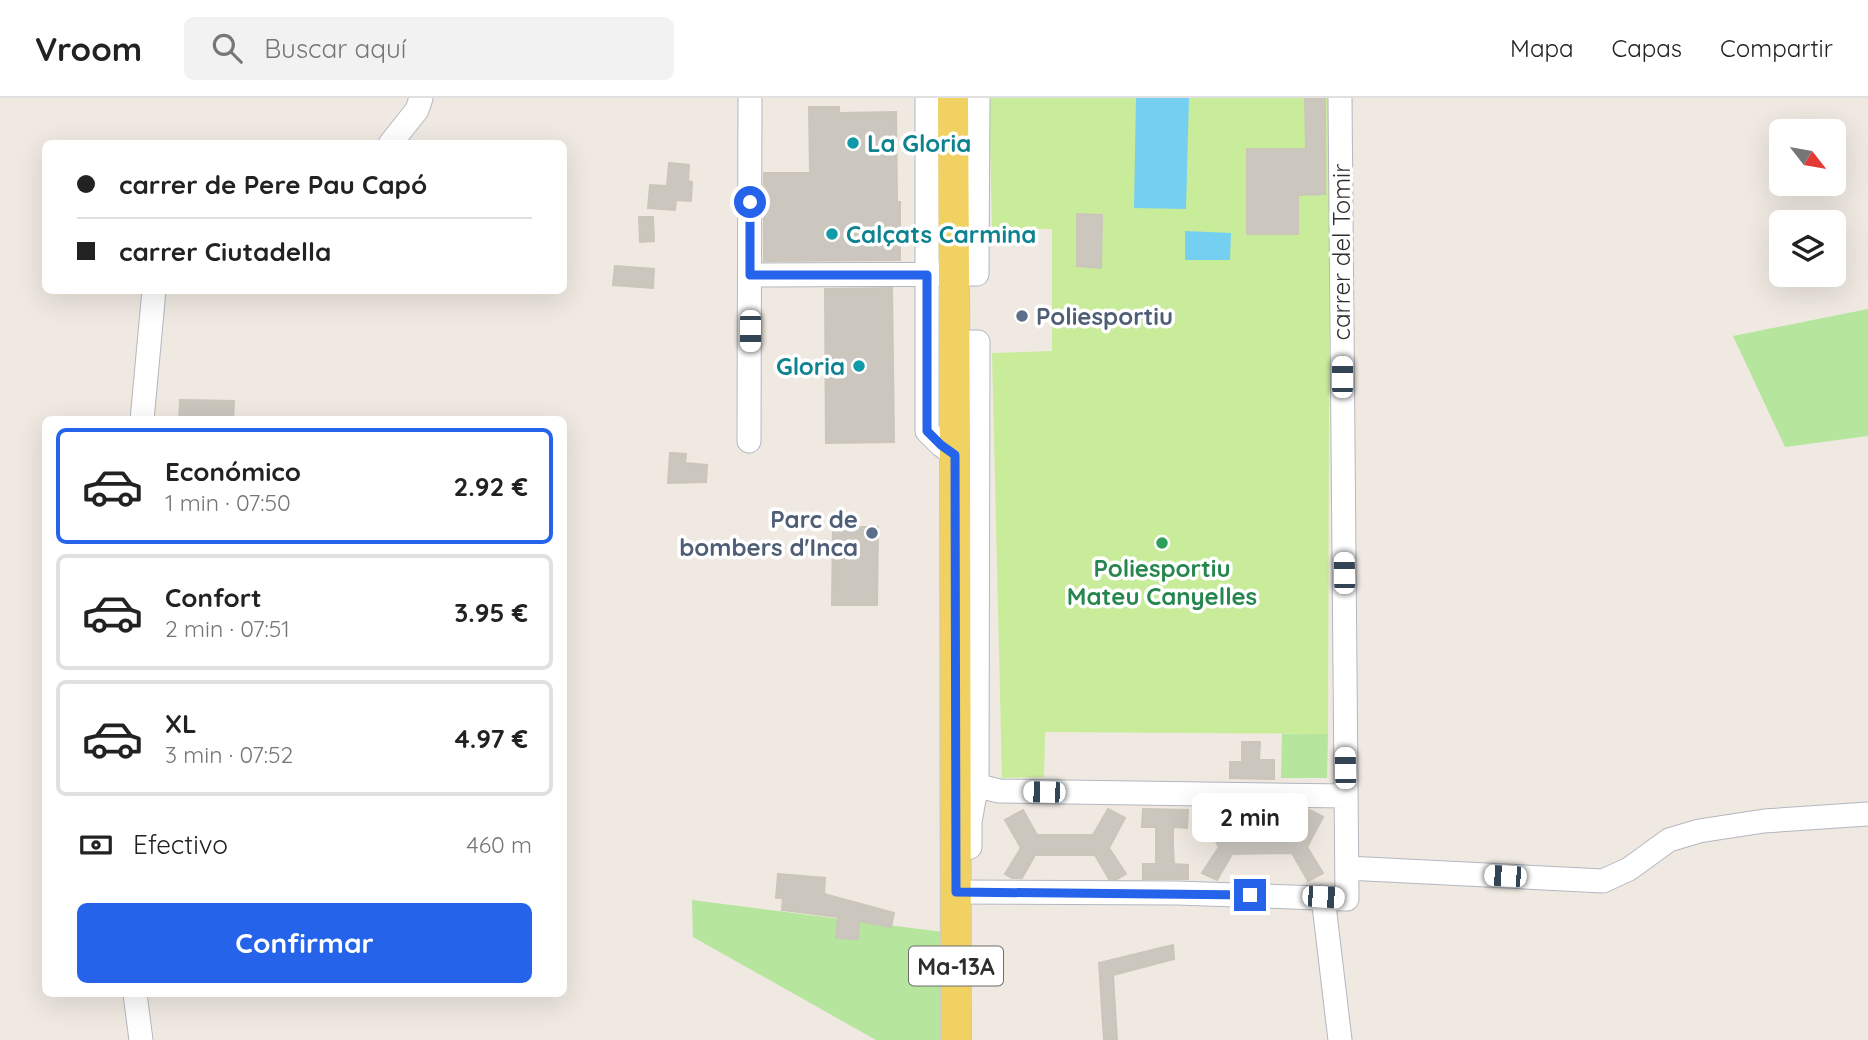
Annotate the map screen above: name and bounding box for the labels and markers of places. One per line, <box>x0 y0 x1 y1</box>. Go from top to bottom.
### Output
place label: La Gloria <box>867 128 971 158</box>
marker: La Gloria <box>845 135 861 151</box>
place label: Calçats Carmina <box>846 219 1036 249</box>
marker: Calçats Carmina <box>824 226 840 242</box>
place label: Poliesportiu <box>1036 301 1173 331</box>
marker: Poliesportiu <box>1014 308 1030 324</box>
place label: Gloria <box>776 351 845 381</box>
marker: Gloria <box>851 358 867 374</box>
place label: Parc de bombers d'Inca <box>679 504 858 562</box>
marker: Parc de bombers d'Inca <box>864 525 880 541</box>
marker: Poliesportiu Mateu Canyelles <box>1154 535 1170 551</box>
place label: Poliesportiu Mateu Canyelles <box>1067 553 1257 611</box>

